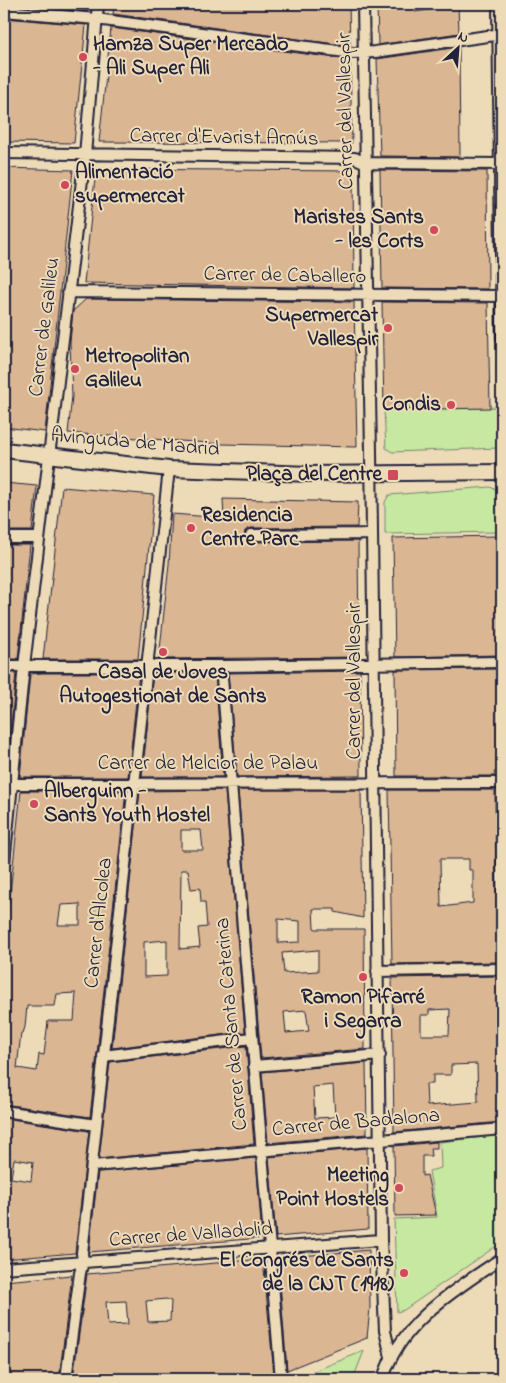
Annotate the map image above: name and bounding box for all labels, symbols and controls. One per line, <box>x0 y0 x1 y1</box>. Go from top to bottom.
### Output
north arrow <box>434 22 484 72</box>
text: N <box>454 26 472 49</box>
place label: Hamza Super Mercado - Ali Super Ali <box>92 30 288 84</box>
street label: Carrer del Vallespir <box>330 32 362 190</box>
marker: Hamza Super Mercado - Ali Super Ali <box>77 51 89 63</box>
street label: Carrer d'Evarist Arnús <box>129 121 319 155</box>
place label: Alimentació supermercat <box>75 158 186 212</box>
marker: Alimentació supermercat <box>59 179 71 191</box>
place label: Maristes Sants - les Corts <box>294 203 424 257</box>
marker: Maristes Sants - les Corts <box>428 224 440 236</box>
street label: Carrer de Galileu <box>22 256 68 398</box>
street label: Carrer de Caballero <box>203 260 367 292</box>
place label: Supermercat Vallespir <box>265 301 379 355</box>
marker: Supermercat Vallespir <box>382 322 394 334</box>
place label: Metropolitan Galileu <box>85 342 189 396</box>
marker: Metropolitan Galileu <box>69 363 81 375</box>
place label: Condis <box>382 390 441 420</box>
marker: Condis <box>445 399 457 411</box>
street label: Avinguda de Madrid <box>49 421 221 467</box>
place label: Plaça del Centre <box>246 460 383 490</box>
marker: Plaça del Centre <box>386 468 400 482</box>
place label: Residencia Centre Parc <box>201 501 299 555</box>
marker: Residencia Centre Parc <box>185 522 197 534</box>
street label: Carrer del Vallespir <box>340 602 370 760</box>
marker: Casal de Joves Autogestionat de Sants <box>157 646 169 658</box>
place label: Casal de Joves Autogestionat de Sants <box>59 658 267 714</box>
street label: Carrer de Melcior de Palau <box>98 749 318 779</box>
place label: Alberguinn - Sants Youth Hostel <box>44 777 211 831</box>
marker: Alberguinn - Sants Youth Hostel <box>28 798 40 810</box>
street label: Carrer d'Alcolea <box>77 856 121 990</box>
street label: Carrer de Santa Caterina <box>208 916 256 1132</box>
marker: Ramon Pifarré i Segarra <box>357 971 369 983</box>
place label: Ramon Pifarré i Segarra <box>301 983 426 1039</box>
street label: Carrer de Badalona <box>271 1101 441 1145</box>
place label: Meeting Point Hostels <box>276 1161 389 1215</box>
marker: Meeting Point Hostels <box>393 1182 405 1194</box>
street label: Carrer de Valladolid <box>108 1214 274 1256</box>
place label: El Congrés de Sants de la CNT (1918) <box>219 1246 395 1300</box>
marker: El Congrés de Sants de la CNT (1918) <box>398 1267 410 1279</box>

